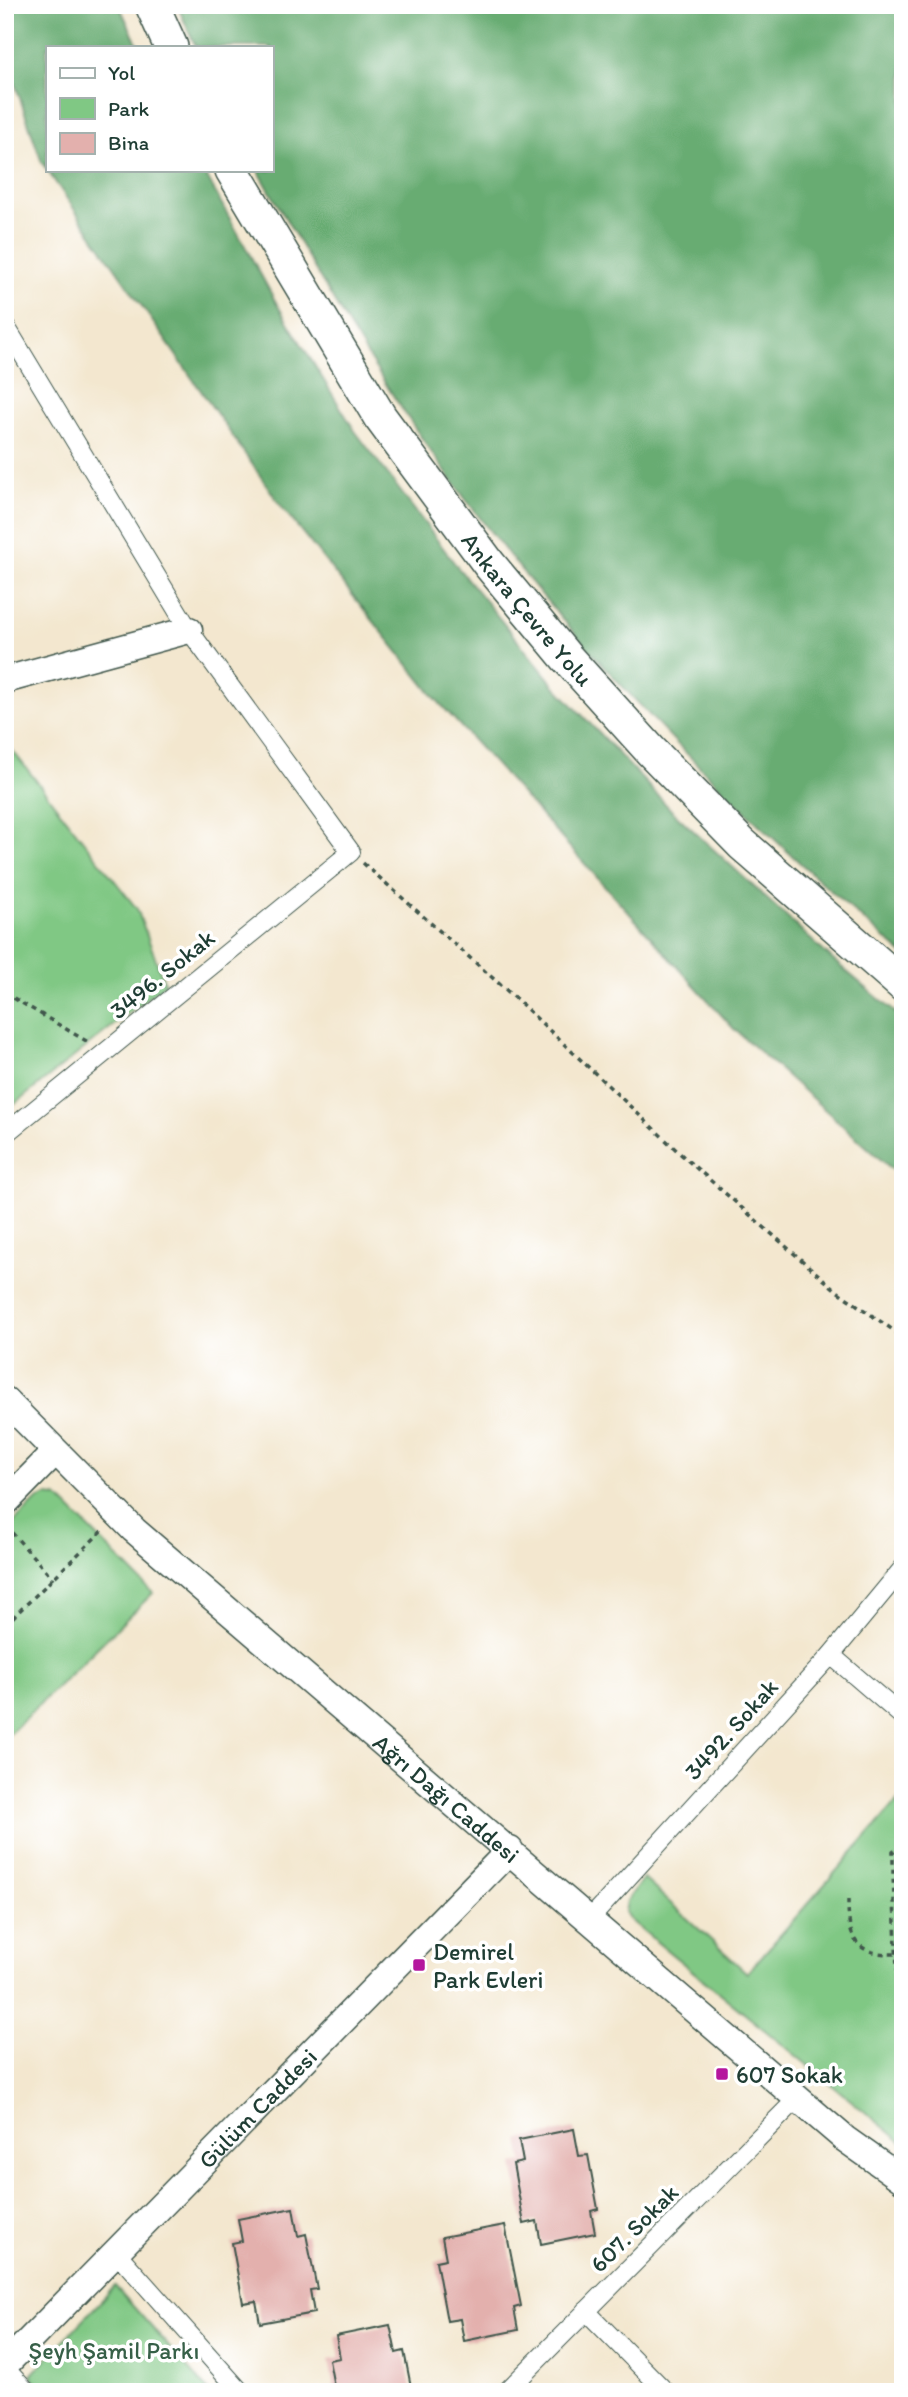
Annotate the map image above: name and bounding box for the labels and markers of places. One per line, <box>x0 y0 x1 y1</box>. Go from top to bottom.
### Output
place label: Demirel Park Evleri <box>433 1937 543 1994</box>
marker: Demirel Park Evleri <box>411 1957 427 1973</box>
place label: 607 Sokak <box>736 2060 843 2089</box>
marker: 607 Sokak <box>714 2066 730 2082</box>

